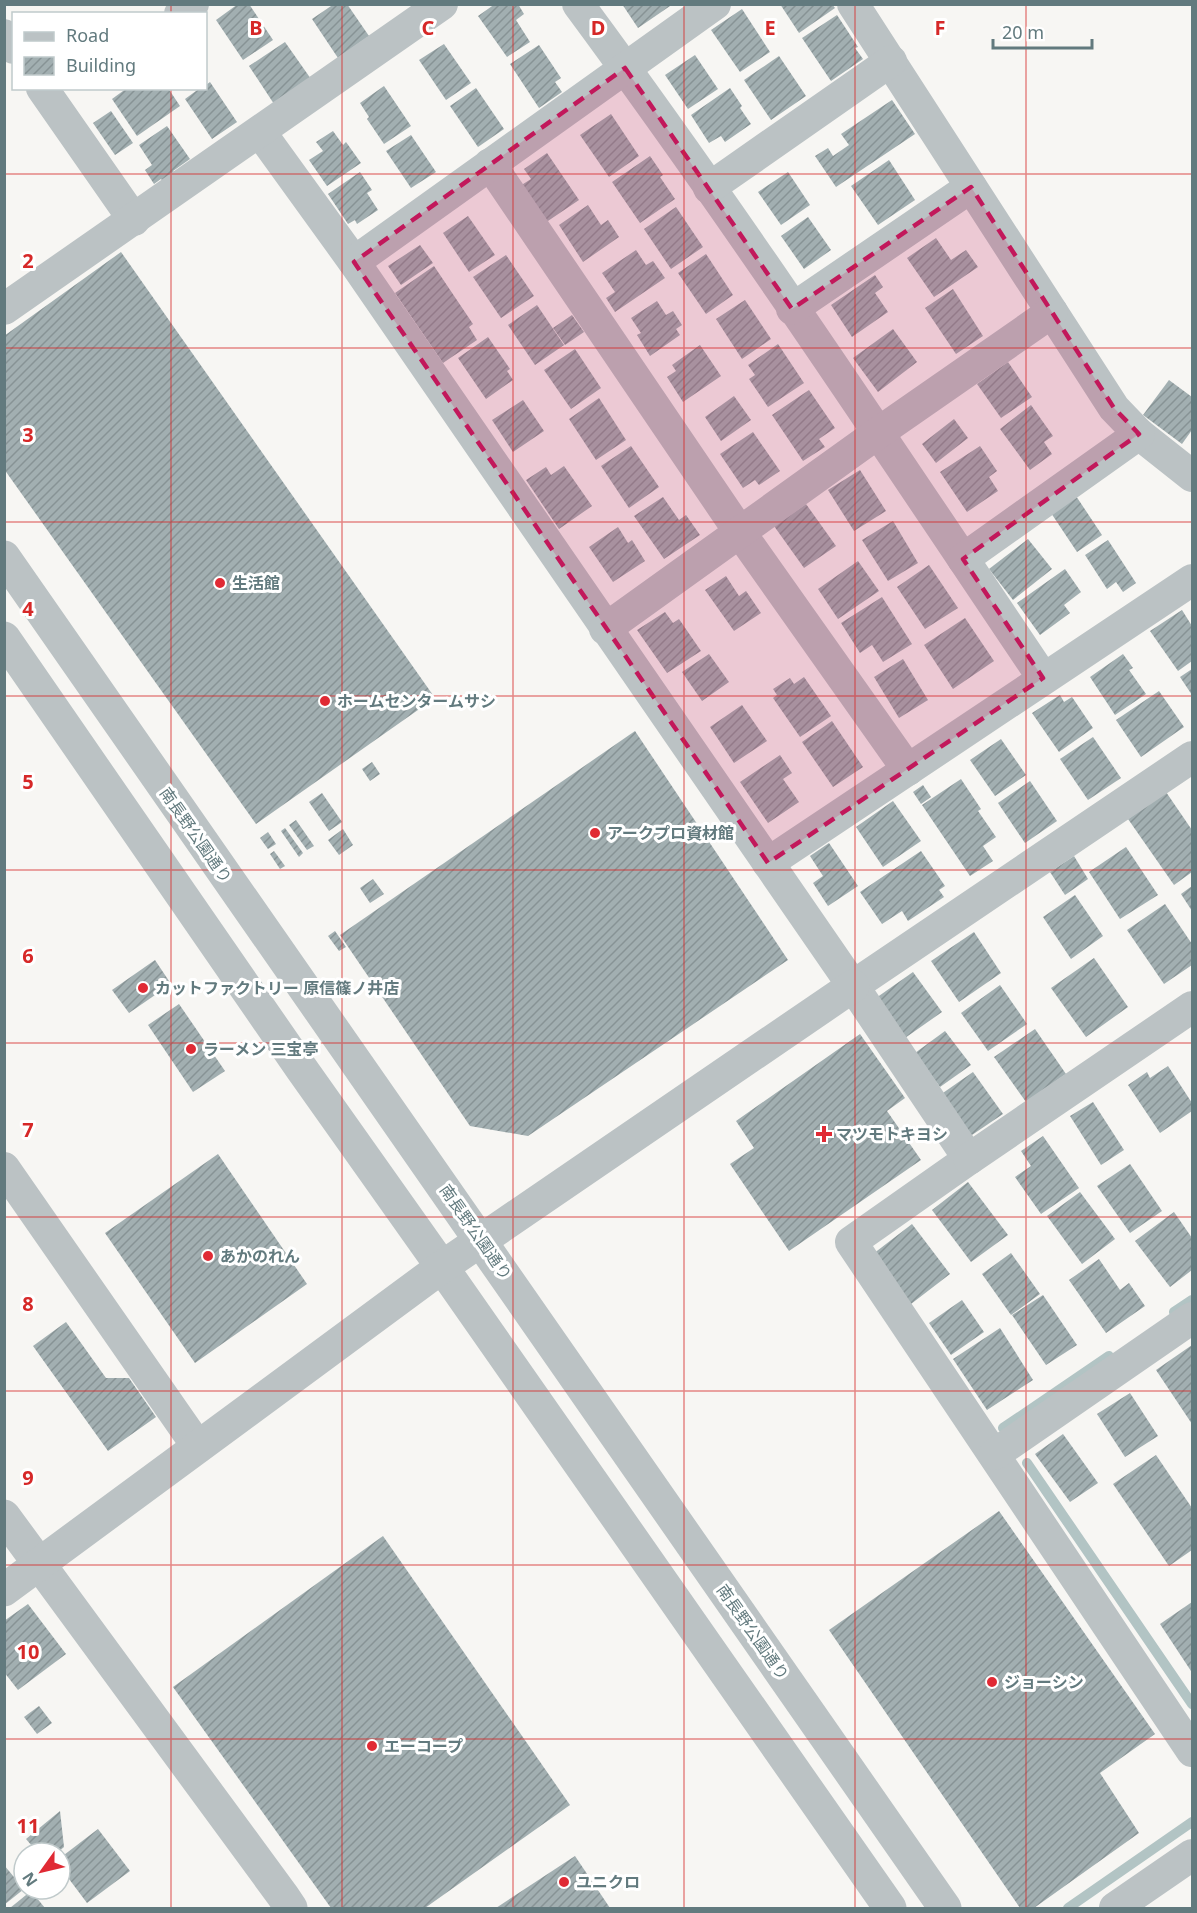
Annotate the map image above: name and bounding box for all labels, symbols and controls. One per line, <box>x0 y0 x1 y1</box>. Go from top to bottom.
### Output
legend <box>12 12 207 90</box>
scale bar <box>993 12 1092 50</box>
text: B <box>249 14 263 41</box>
text: C <box>422 14 435 41</box>
text: D <box>591 14 605 41</box>
text: E <box>764 14 776 41</box>
text: F <box>935 14 945 41</box>
text: 20 m <box>1002 20 1044 44</box>
text: Road <box>66 23 109 47</box>
text: Building <box>66 53 136 77</box>
text: 2 <box>22 247 34 274</box>
text: 3 <box>22 421 34 448</box>
place label: 生活館 <box>232 572 280 594</box>
marker: 生活館 <box>213 576 227 590</box>
text: 4 <box>22 595 34 622</box>
place label: ホームセンタームサシ <box>337 690 496 712</box>
marker: ホームセンタームサシ <box>318 694 332 708</box>
text: 5 <box>22 768 34 795</box>
street label: 南長野公園通り <box>155 783 237 887</box>
place label: アークプロ資材館 <box>607 822 734 844</box>
marker: アークプロ資材館 <box>588 826 602 840</box>
text: 6 <box>22 942 34 969</box>
place label: カットファクトリー 原信篠ノ井店 <box>155 977 399 999</box>
marker: カットファクトリー 原信篠ノ井店 <box>136 981 150 995</box>
place label: ラーメン 三宝亭 <box>203 1038 319 1060</box>
marker: ラーメン 三宝亭 <box>184 1042 198 1056</box>
text: 7 <box>22 1116 34 1143</box>
place label: マツモトキヨシ <box>836 1123 948 1145</box>
marker: マツモトキヨシ <box>817 1127 831 1141</box>
street label: 南長野公園通り <box>435 1180 517 1284</box>
place label: あかのれん <box>220 1245 300 1267</box>
marker: あかのれん <box>201 1249 215 1263</box>
text: 8 <box>22 1290 34 1317</box>
text: 9 <box>22 1464 34 1491</box>
street label: 南長野公園通り <box>712 1580 794 1684</box>
text: 10 <box>17 1638 39 1665</box>
place label: ジョーシン <box>1004 1671 1084 1693</box>
marker: ジョーシン <box>985 1675 999 1689</box>
place label: エーコープ <box>384 1735 463 1757</box>
marker: エーコープ <box>365 1739 379 1753</box>
text: 11 <box>17 1812 39 1839</box>
north arrow <box>12 1841 72 1901</box>
text: N <box>17 1868 42 1891</box>
place label: ユニクロ <box>576 1871 640 1893</box>
marker: ユニクロ <box>557 1875 571 1889</box>

